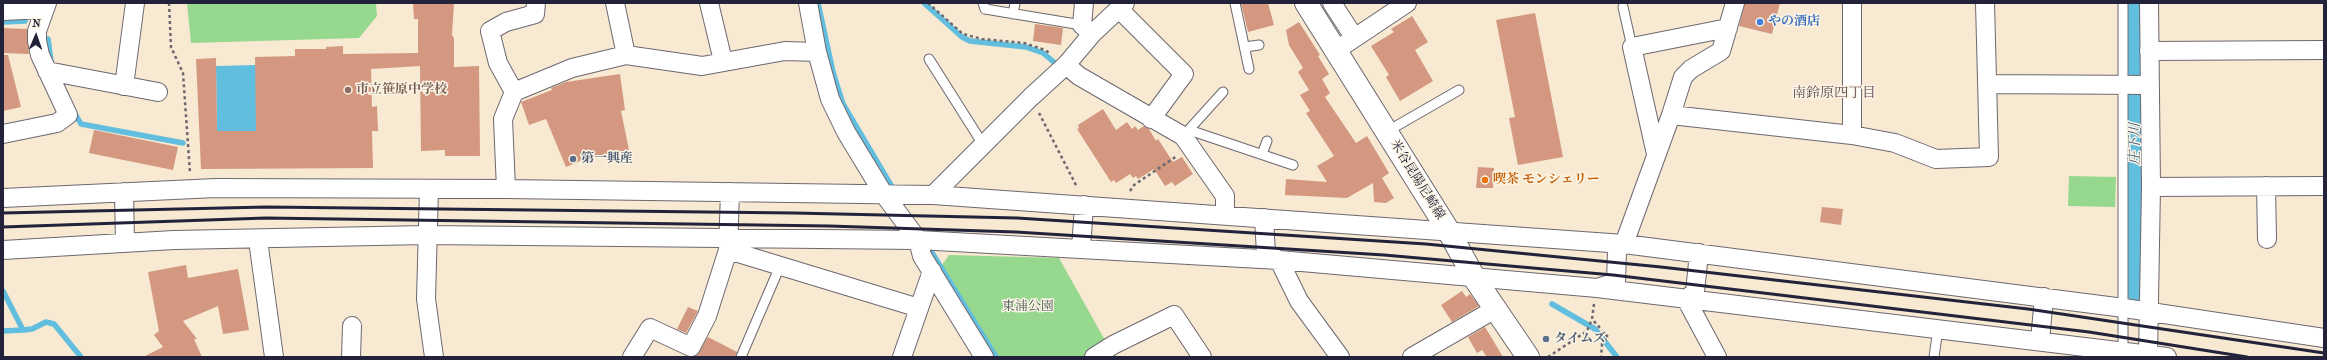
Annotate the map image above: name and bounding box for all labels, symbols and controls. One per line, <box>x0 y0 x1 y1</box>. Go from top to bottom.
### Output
place label: やの酒店 <box>1768 14 1820 30</box>
north arrow <box>16 16 56 56</box>
text: N <box>32 17 41 30</box>
marker: やの酒店 <box>1755 17 1765 27</box>
place label: 市立笹原中学校 <box>356 82 447 98</box>
marker: 市立笹原中学校 <box>343 85 353 95</box>
district label: 南鈴原四丁目 <box>1792 86 1876 102</box>
water label: 庄下川 <box>2128 123 2144 165</box>
street label: 米谷昆陽尼崎線 <box>1386 137 1448 223</box>
place label: 第一興産 <box>581 151 633 167</box>
marker: 第一興産 <box>568 154 578 164</box>
place label: 喫茶 モンシェリー <box>1493 172 1600 188</box>
marker: 喫茶 モンシェリー <box>1480 175 1490 185</box>
park label: 東浦公園 <box>1002 299 1054 315</box>
place label: タイムズ <box>1554 331 1606 347</box>
marker: タイムズ <box>1541 334 1551 344</box>

